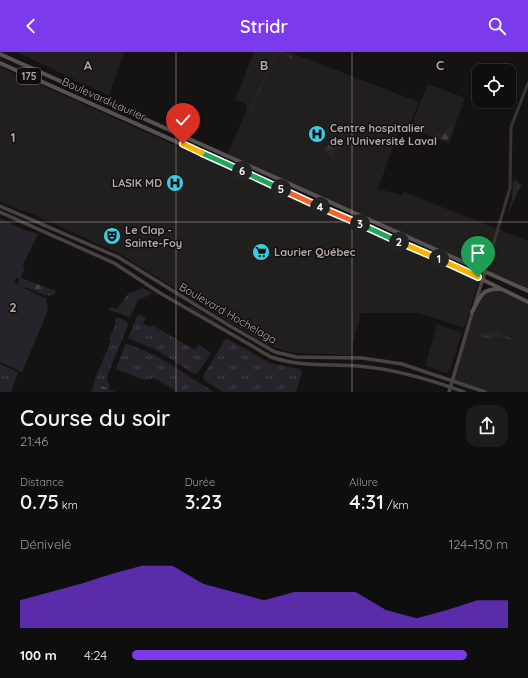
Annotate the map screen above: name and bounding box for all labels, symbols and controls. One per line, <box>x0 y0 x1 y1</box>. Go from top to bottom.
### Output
icon: back <box>20 15 42 37</box>
text: Stridr <box>240 15 288 38</box>
icon: search <box>486 15 508 37</box>
text: A <box>84 57 93 73</box>
text: B <box>260 57 268 73</box>
text: C <box>436 57 444 73</box>
map controls <box>472 64 516 108</box>
button: locate <box>472 64 516 108</box>
road number: 175 <box>17 68 41 84</box>
street label: Boulevard Laurier <box>60 74 149 124</box>
pin <box>166 103 200 144</box>
icon: check <box>172 109 194 131</box>
place label: Centre hospitalier de l'Université Laval <box>330 121 437 148</box>
hospital icon: Centre hospitalier de l'Université Laval <box>307 124 327 144</box>
text: 1 <box>10 129 16 145</box>
pin: 6 <box>232 161 252 181</box>
text: 6 <box>239 164 245 178</box>
hospital icon: LASIK MD <box>165 173 185 193</box>
place label: LASIK MD <box>112 176 162 190</box>
pin: 5 <box>271 179 291 199</box>
text: 5 <box>278 182 284 196</box>
pin: 4 <box>310 197 330 217</box>
text: 4 <box>317 200 323 214</box>
pin: 3 <box>350 214 370 234</box>
text: 3 <box>357 217 363 231</box>
place label: Le Clap - Sainte-Foy <box>125 223 182 250</box>
theatre icon: Le Clap - Sainte-Foy <box>102 226 122 246</box>
pin: 2 <box>389 232 409 252</box>
text: 2 <box>396 235 402 249</box>
pin <box>461 236 495 277</box>
supermarket icon: Laurier Québec <box>251 242 271 262</box>
icon: arrive <box>467 242 489 264</box>
place label: Laurier Québec <box>274 245 356 259</box>
pin: 1 <box>429 249 449 269</box>
text: 1 <box>437 252 441 266</box>
street label: Boulevard Hochelaga <box>177 279 279 347</box>
text: 2 <box>9 299 17 315</box>
text: Course du soir <box>20 404 170 432</box>
button: share <box>466 405 508 447</box>
text: 21:46 <box>20 433 48 449</box>
text: Distance <box>20 475 64 489</box>
text: Durée <box>185 475 215 489</box>
text: Allure <box>349 475 378 489</box>
text: 0.75 <box>20 489 59 514</box>
text: 3:23 <box>185 489 222 514</box>
text: 4:31 <box>349 489 384 514</box>
text: km <box>59 498 78 512</box>
text: /km <box>384 498 409 512</box>
text: Dénivelé <box>20 536 71 552</box>
text: 124–130 m <box>449 536 508 552</box>
text: 100 m <box>20 647 57 663</box>
text: 4:24 <box>84 647 107 663</box>

